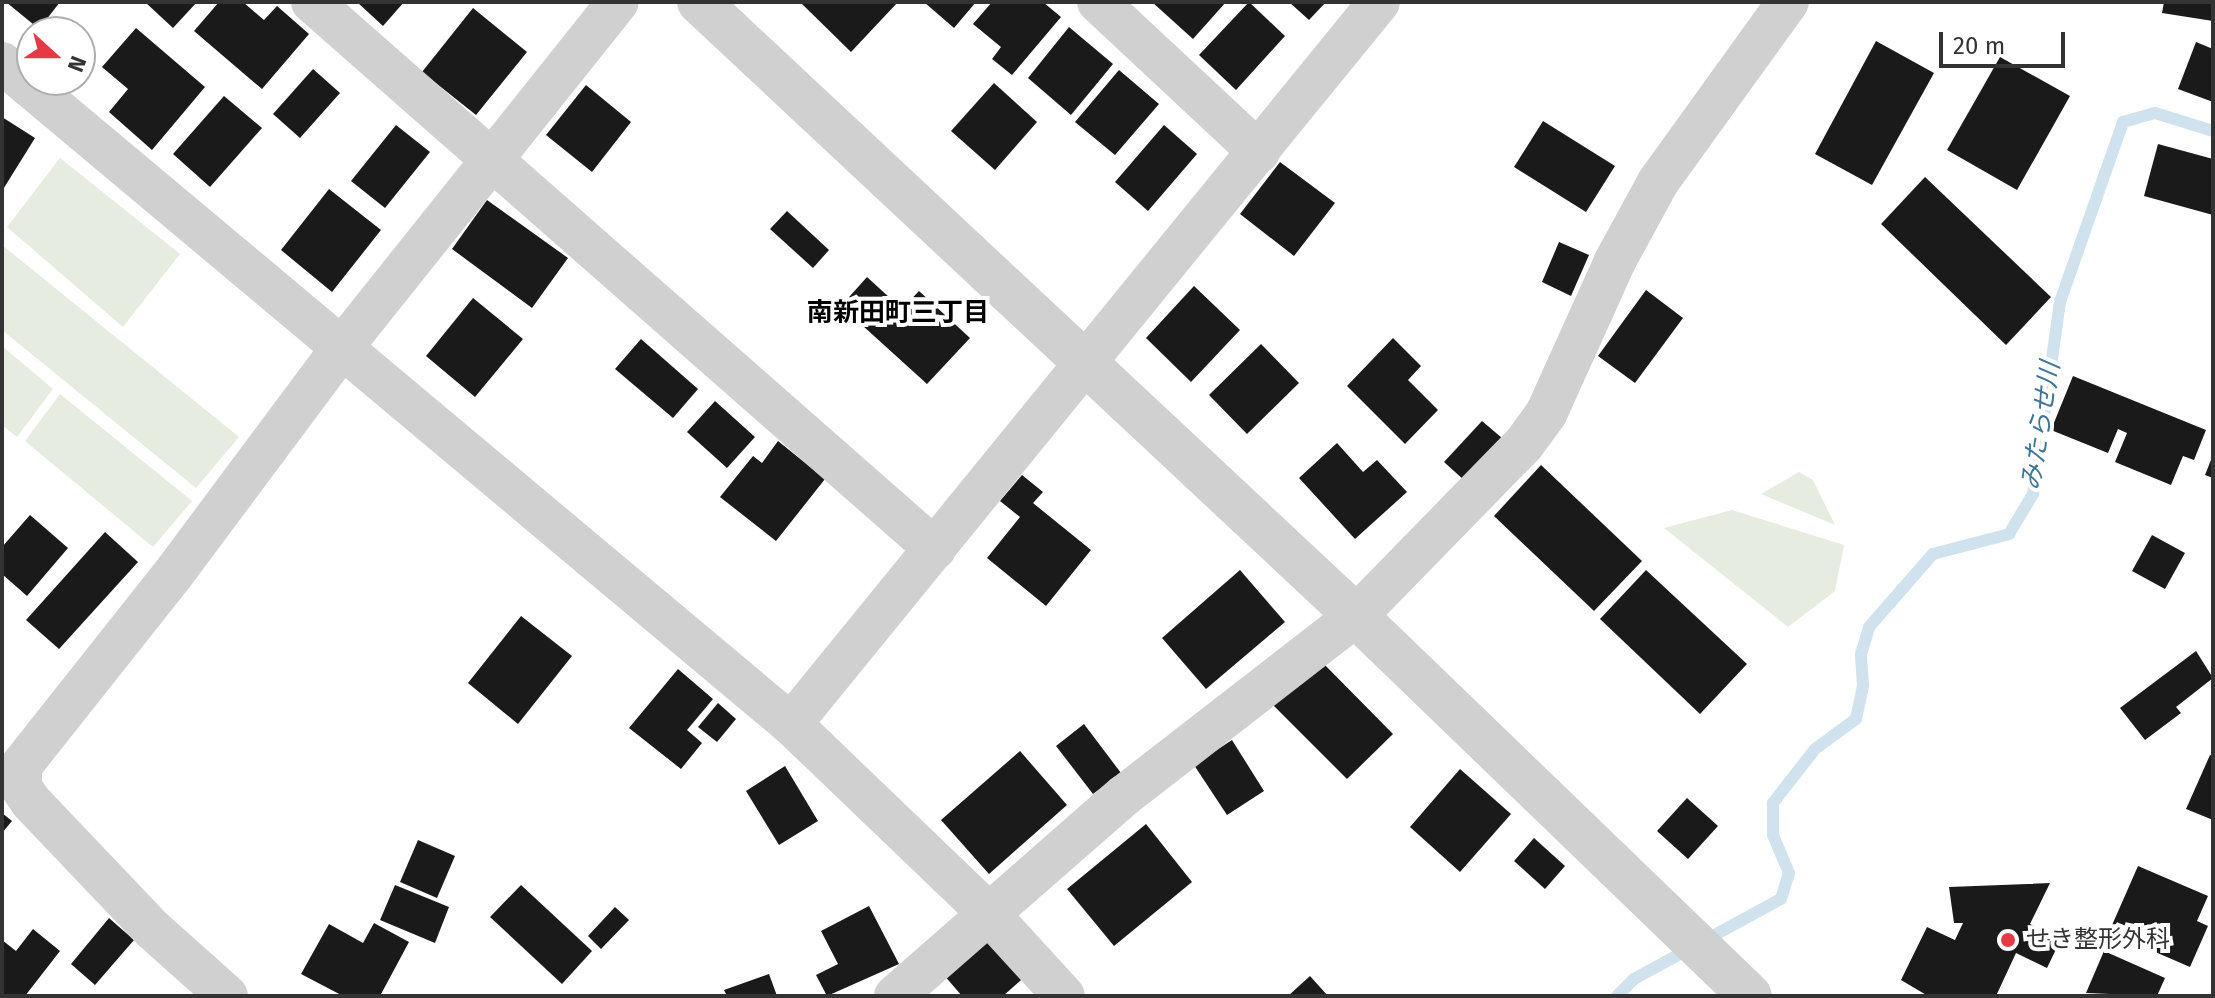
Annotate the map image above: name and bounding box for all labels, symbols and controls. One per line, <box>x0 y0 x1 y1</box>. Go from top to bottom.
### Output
north arrow <box>16 16 96 96</box>
scale bar <box>1943 16 2069 66</box>
text: 20 m <box>1953 32 2005 60</box>
text: N <box>62 52 92 76</box>
district label: 南新田町三丁目 <box>807 297 989 329</box>
water label: みたらせ川 <box>2015 359 2067 493</box>
place label: せき整形外科 <box>2026 926 2170 954</box>
marker: せき整形外科 <box>1997 929 2019 951</box>

